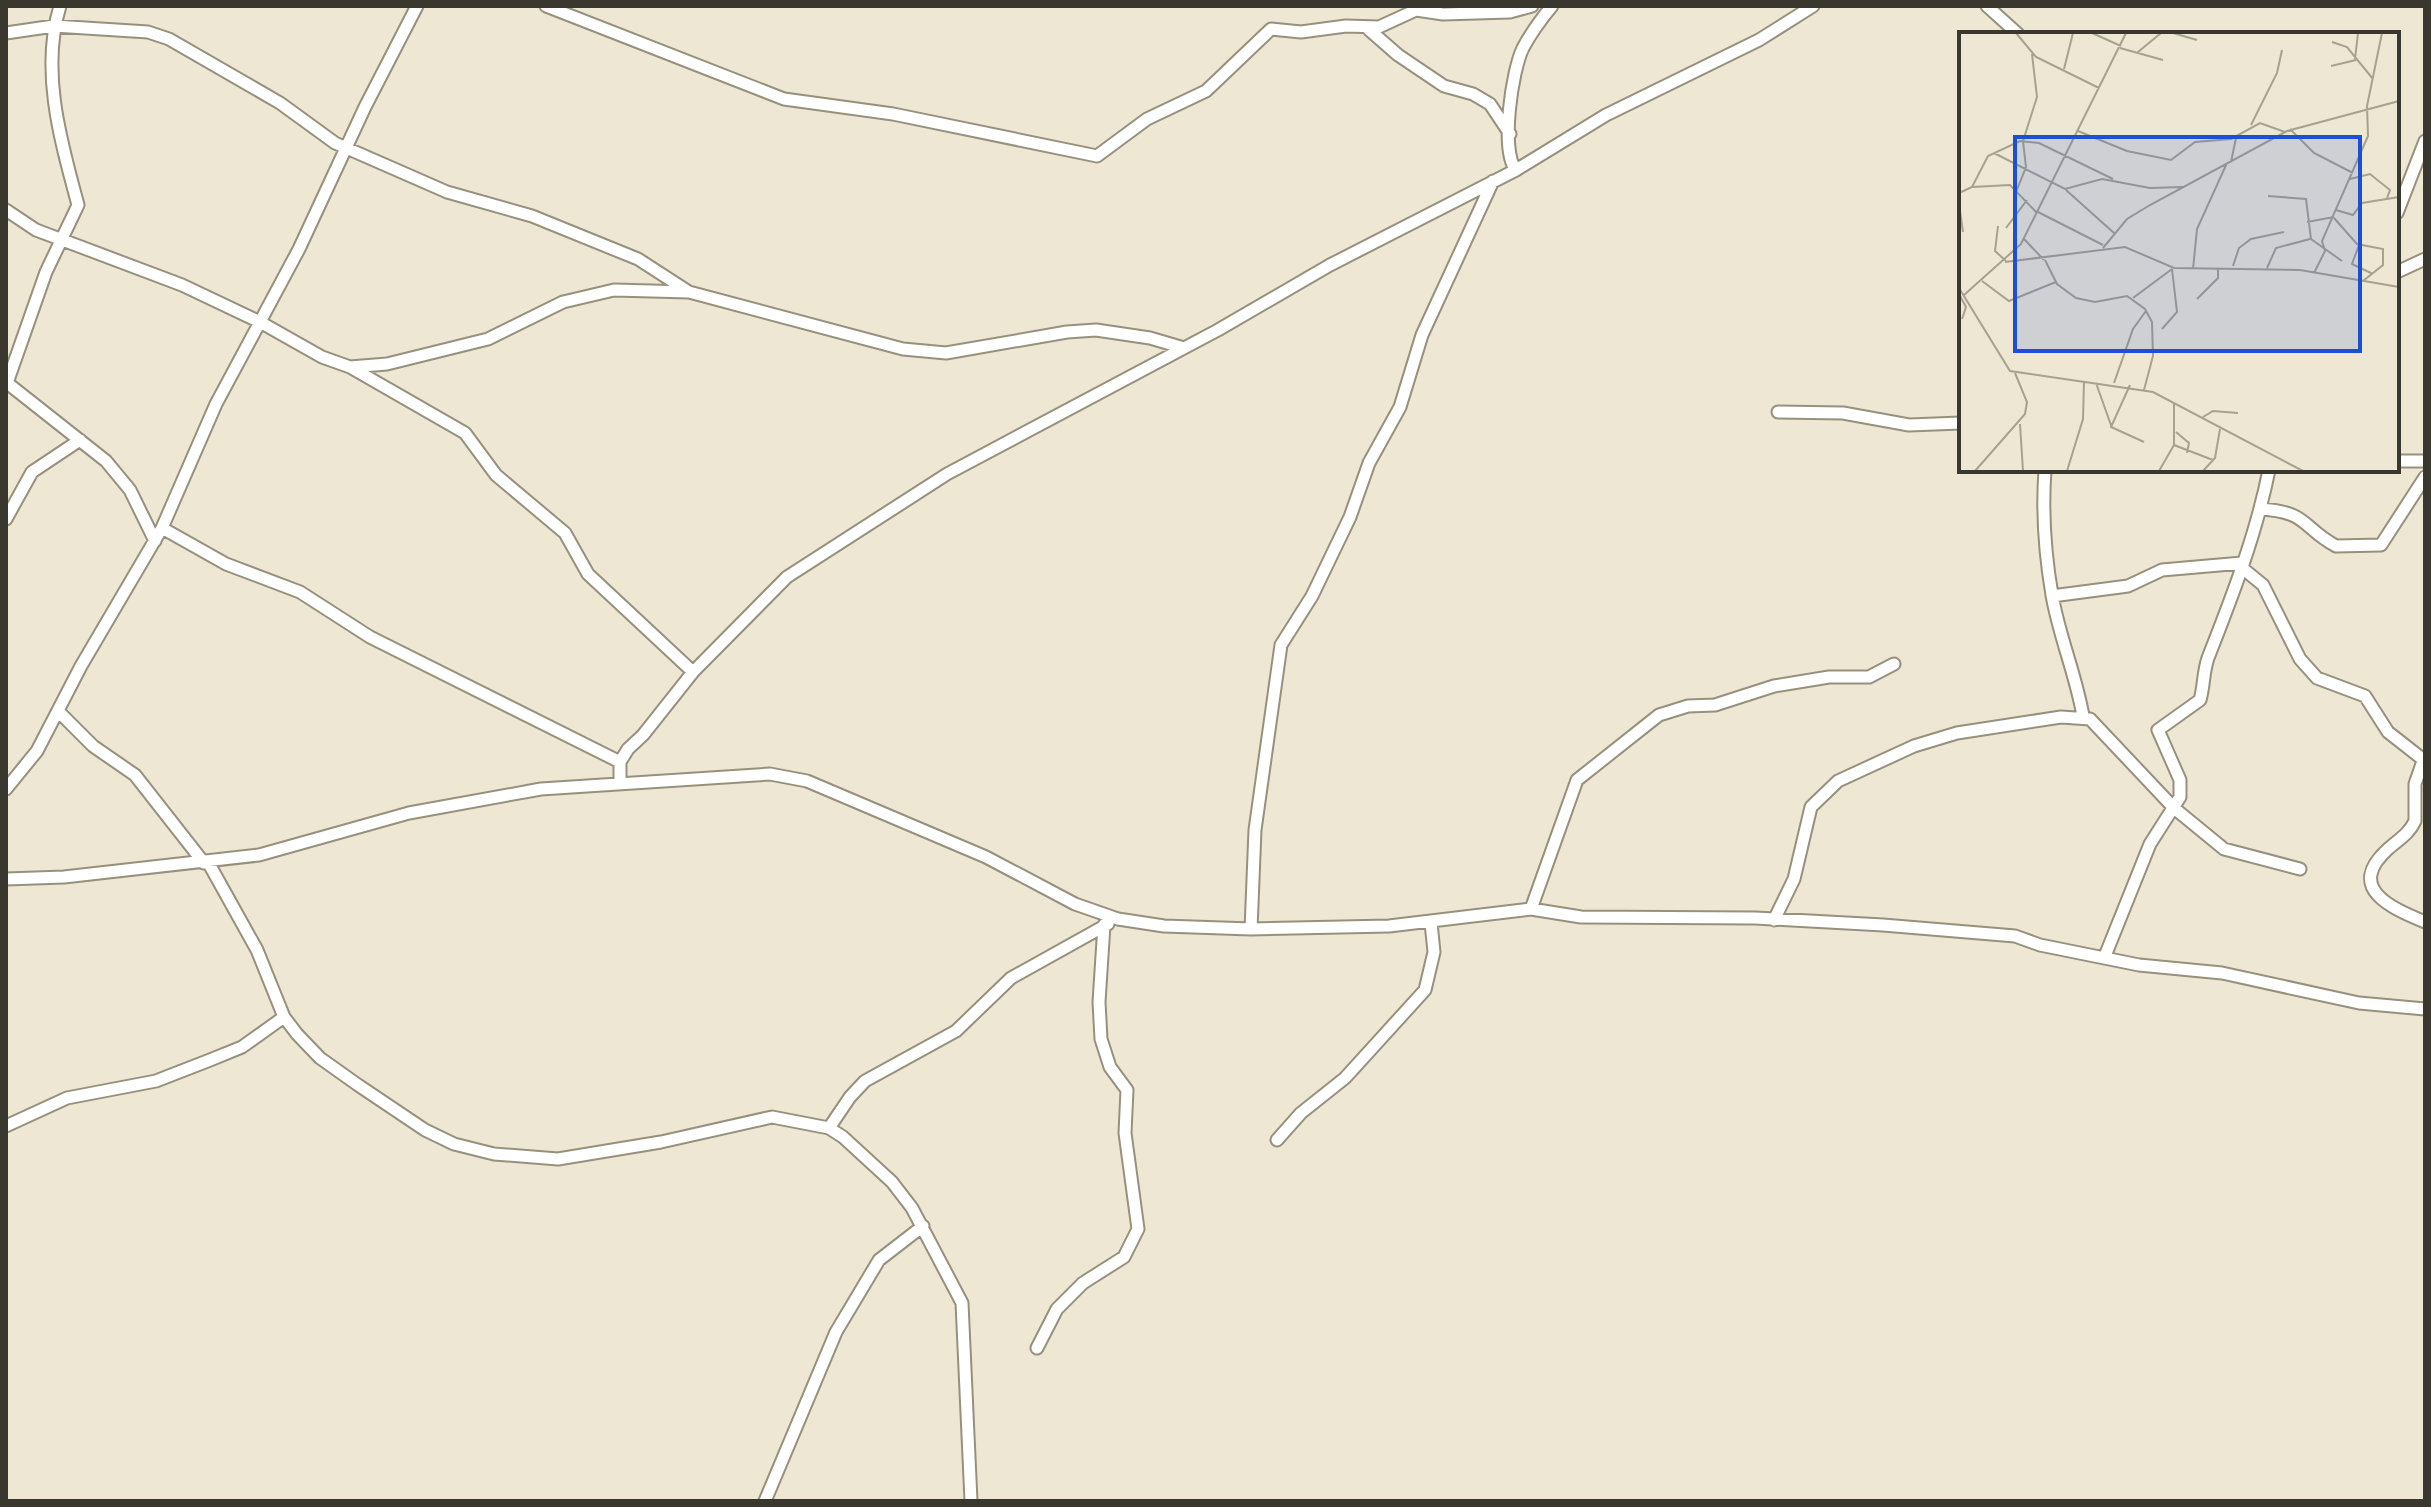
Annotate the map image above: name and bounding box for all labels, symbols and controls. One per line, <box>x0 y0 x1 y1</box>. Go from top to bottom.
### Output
inset map <box>1959 32 2399 472</box>

